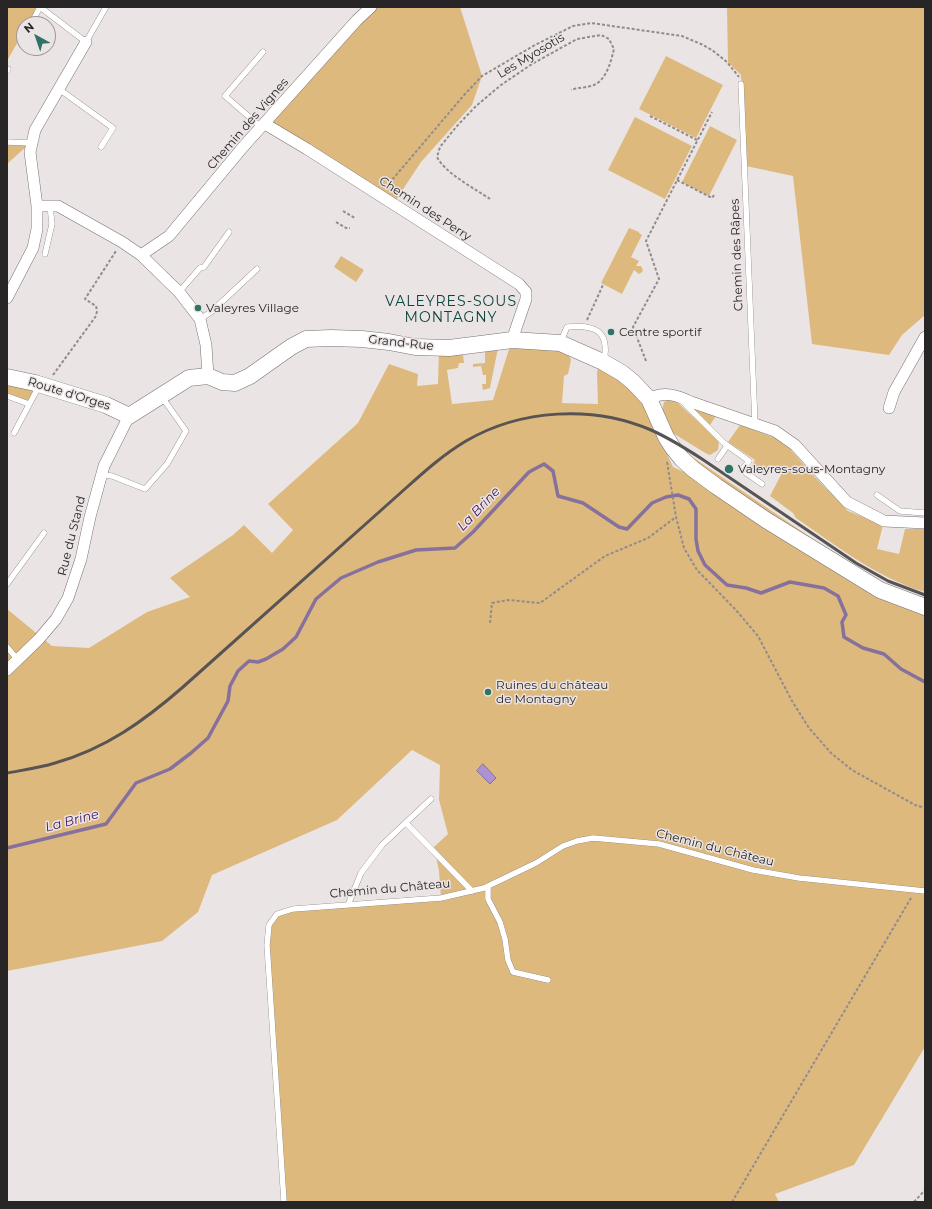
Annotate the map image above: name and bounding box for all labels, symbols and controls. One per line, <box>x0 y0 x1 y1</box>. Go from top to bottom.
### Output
north arrow <box>16 16 56 56</box>
text: N <box>21 19 37 36</box>
street label: Les Myosotis <box>495 30 567 82</box>
street label: Chemin des Vignes <box>204 75 292 173</box>
street label: Chemin des Perry <box>376 174 474 244</box>
street label: Chemin des Râpes <box>728 199 746 311</box>
district label: VALEYRES-SOUS MONTAGNY <box>385 294 517 326</box>
place label: Valeyres Village <box>206 301 299 315</box>
marker: Valeyres Village <box>193 303 203 313</box>
place label: Centre sportif <box>619 325 701 339</box>
marker: Centre sportif <box>606 327 616 337</box>
street label: Grand-Rue <box>368 332 434 354</box>
street label: Route d'Orges <box>26 375 112 413</box>
place label: Valeyres-sous-Montagny <box>738 462 885 476</box>
marker: Valeyres-sous-Montagny <box>723 463 735 475</box>
water label: La Brine <box>454 484 504 534</box>
street label: Rue du Stand <box>55 495 89 577</box>
place label: Ruines du château de Montagny <box>496 678 608 706</box>
marker: Ruines du château de Montagny <box>483 687 493 697</box>
water label: La Brine <box>44 806 100 836</box>
street label: Chemin du Château <box>655 826 775 870</box>
street label: Chemin du Château <box>329 877 451 901</box>

